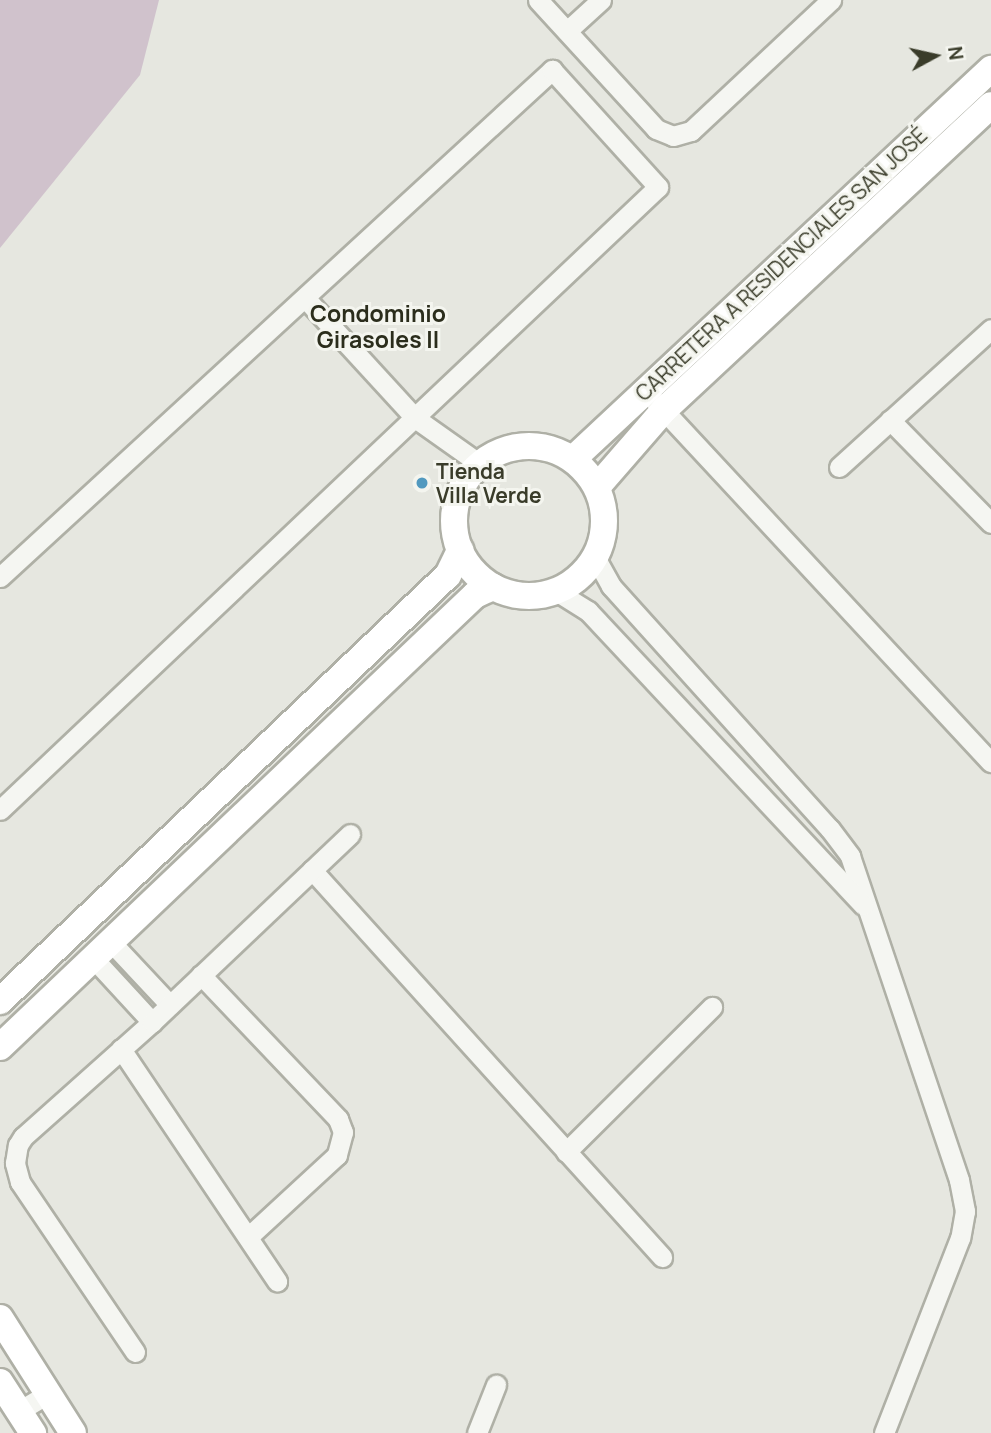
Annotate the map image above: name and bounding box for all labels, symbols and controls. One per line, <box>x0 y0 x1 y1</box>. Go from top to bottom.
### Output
north arrow <box>900 21 970 91</box>
text: N <box>942 45 970 62</box>
street label: CARRETERA A RESIDENCIALES SAN JOSÉ <box>630 122 932 406</box>
district label: Condominio Girasoles II <box>310 299 446 353</box>
place label: Tienda Villa Verde <box>436 458 542 508</box>
marker: Tienda Villa Verde <box>414 475 430 491</box>

